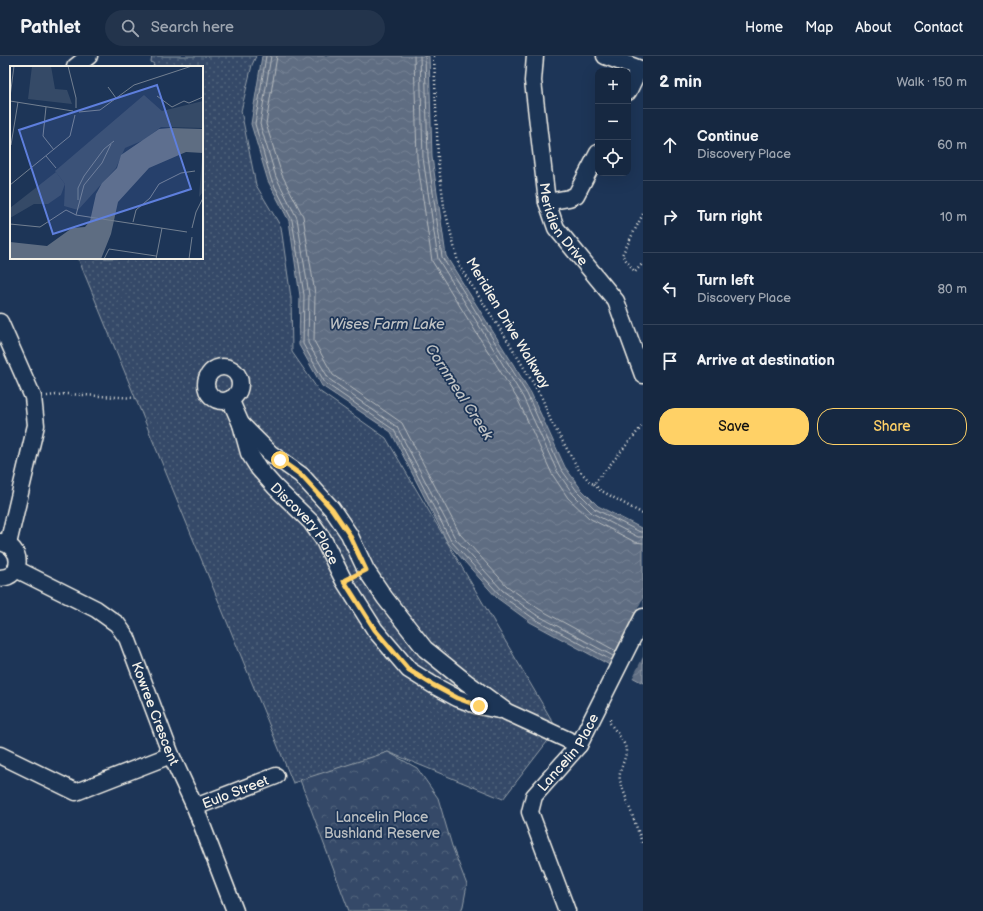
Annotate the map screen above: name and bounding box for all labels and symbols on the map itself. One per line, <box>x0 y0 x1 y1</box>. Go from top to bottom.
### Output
inset map <box>10 66 203 259</box>
street label: Meridien Drive <box>536 182 592 269</box>
street label: Meridien Drive Walkway <box>462 255 554 392</box>
water label: Wises Farm Lake <box>329 315 445 334</box>
water label: Cornmeal Creek <box>421 340 498 444</box>
route start <box>271 451 289 469</box>
street label: Discovery Place <box>267 479 343 567</box>
street label: Kowree Crescent <box>128 659 183 768</box>
route end <box>470 697 488 715</box>
street label: Lancelin Place <box>534 711 602 795</box>
street label: Eulo Street <box>200 771 271 812</box>
park label: Lancelin Place Bushland Reserve <box>324 809 440 842</box>

